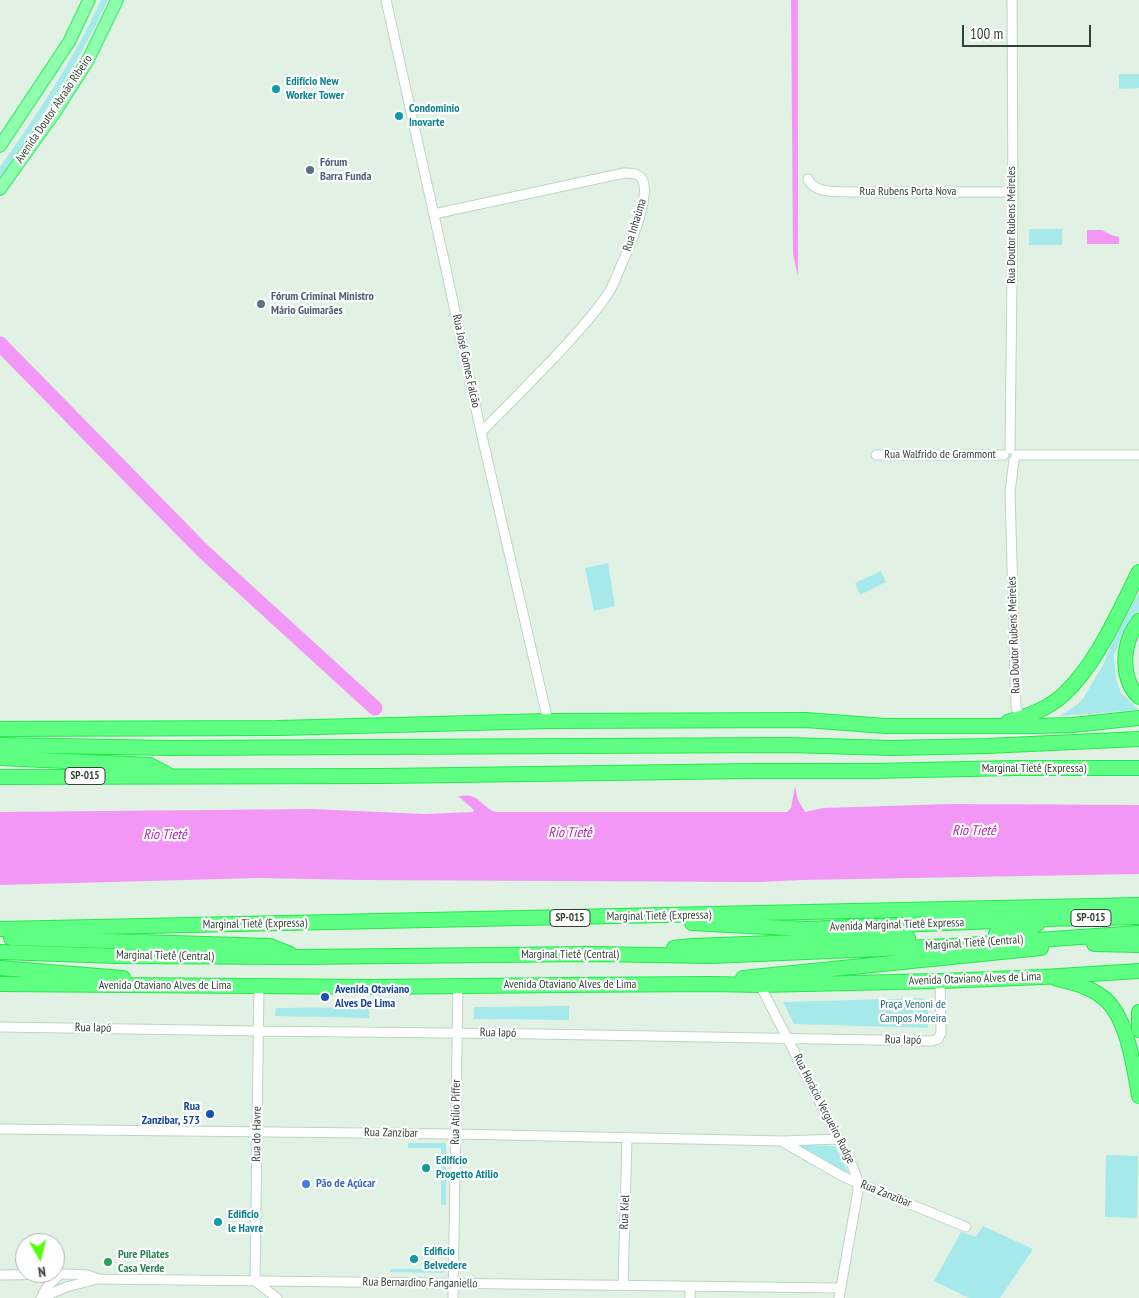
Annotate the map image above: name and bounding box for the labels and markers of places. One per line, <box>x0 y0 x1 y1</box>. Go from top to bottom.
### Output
place label: Edifício New Worker Tower <box>286 75 344 103</box>
marker: Edifício New Worker Tower <box>270 83 282 95</box>
place label: Condominio Inovarte <box>409 102 460 130</box>
marker: Condominio Inovarte <box>393 110 405 122</box>
place label: Fórum Barra Funda <box>320 156 371 184</box>
marker: Fórum Barra Funda <box>304 164 316 176</box>
place label: Fórum Criminal Ministro Mário Guimarães <box>271 290 374 318</box>
marker: Fórum Criminal Ministro Mário Guimarães <box>255 298 267 310</box>
place label: Avenida Otaviano Alves De Lima <box>335 983 409 1011</box>
marker: Avenida Otaviano Alves De Lima <box>319 991 331 1003</box>
place label: Rua Zanzibar, 573 <box>142 1100 200 1128</box>
marker: Rua Zanzibar, 573 <box>204 1108 216 1120</box>
place label: Edifício Progetto Atilio <box>436 1154 498 1182</box>
marker: Edifício Progetto Atilio <box>420 1162 432 1174</box>
place label: Pão de Açúcar <box>316 1177 375 1191</box>
marker: Pão de Açúcar <box>300 1178 312 1190</box>
place label: Edificio le Havre <box>228 1208 263 1236</box>
marker: Edificio le Havre <box>212 1216 224 1228</box>
place label: Edificio Belvedere <box>424 1245 467 1273</box>
place label: Pure Pilates Casa Verde <box>118 1248 169 1276</box>
marker: Edificio Belvedere <box>408 1253 420 1265</box>
marker: Pure Pilates Casa Verde <box>102 1256 114 1268</box>

